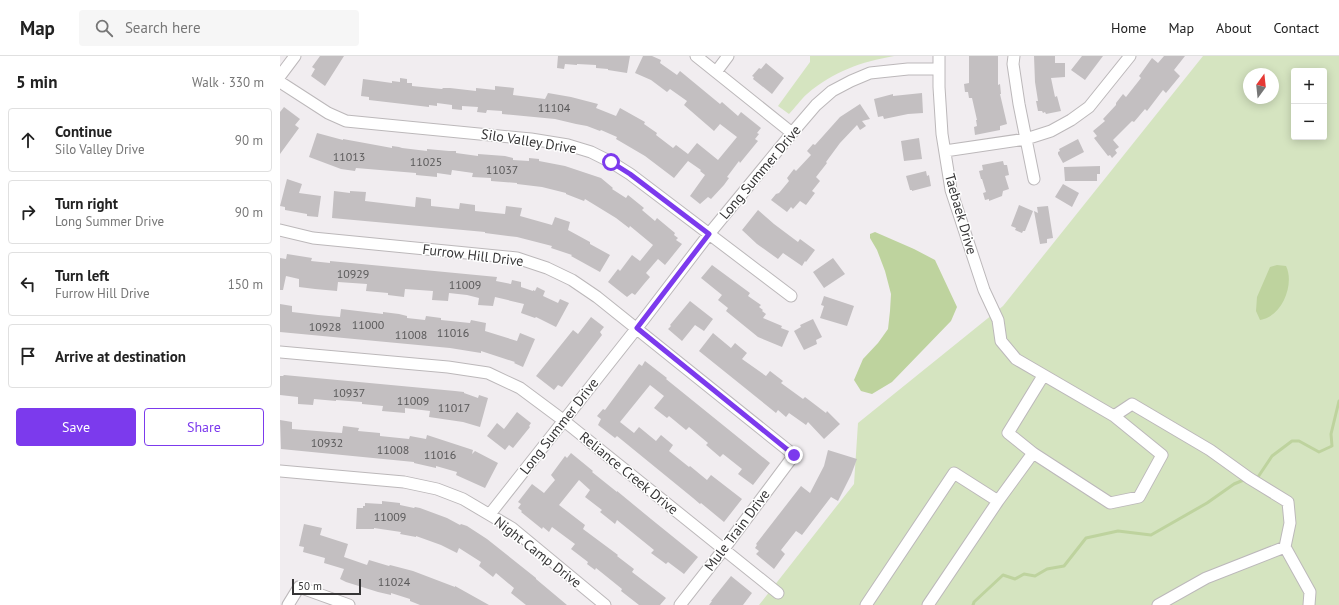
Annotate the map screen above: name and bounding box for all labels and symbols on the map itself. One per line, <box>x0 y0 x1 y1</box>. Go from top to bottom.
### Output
north arrow <box>1243 68 1279 104</box>
house number: 11104 <box>538 100 571 115</box>
street label: Long Summer Drive <box>715 121 805 223</box>
street label: Silo Valley Drive <box>480 125 578 157</box>
house number: 11013 <box>333 149 365 164</box>
route start <box>602 153 620 171</box>
house number: 11025 <box>410 154 442 169</box>
house number: 11037 <box>486 162 518 177</box>
street label: Taebaek Drive <box>941 171 981 257</box>
street label: Furrow Hill Drive <box>421 240 525 270</box>
house number: 10929 <box>337 266 369 281</box>
house number: 11009 <box>449 277 481 292</box>
house number: 11000 <box>352 317 385 332</box>
house number: 10928 <box>309 319 341 334</box>
house number: 11016 <box>437 325 469 340</box>
house number: 11008 <box>395 327 427 342</box>
street label: Long Summer Drive <box>516 374 602 478</box>
house number: 10937 <box>333 385 365 400</box>
house number: 11009 <box>397 393 429 408</box>
house number: 11017 <box>438 400 470 415</box>
street label: Reliance Creek Drive <box>576 428 682 518</box>
house number: 10932 <box>311 435 343 450</box>
house number: 11008 <box>377 442 409 457</box>
route end <box>785 446 803 464</box>
house number: 11016 <box>424 447 456 462</box>
street label: Mule Train Drive <box>700 486 774 574</box>
house number: 11009 <box>374 509 406 524</box>
street label: Night Camp Drive <box>491 512 585 592</box>
house number: 11024 <box>378 574 411 589</box>
scale bar <box>292 577 361 596</box>

